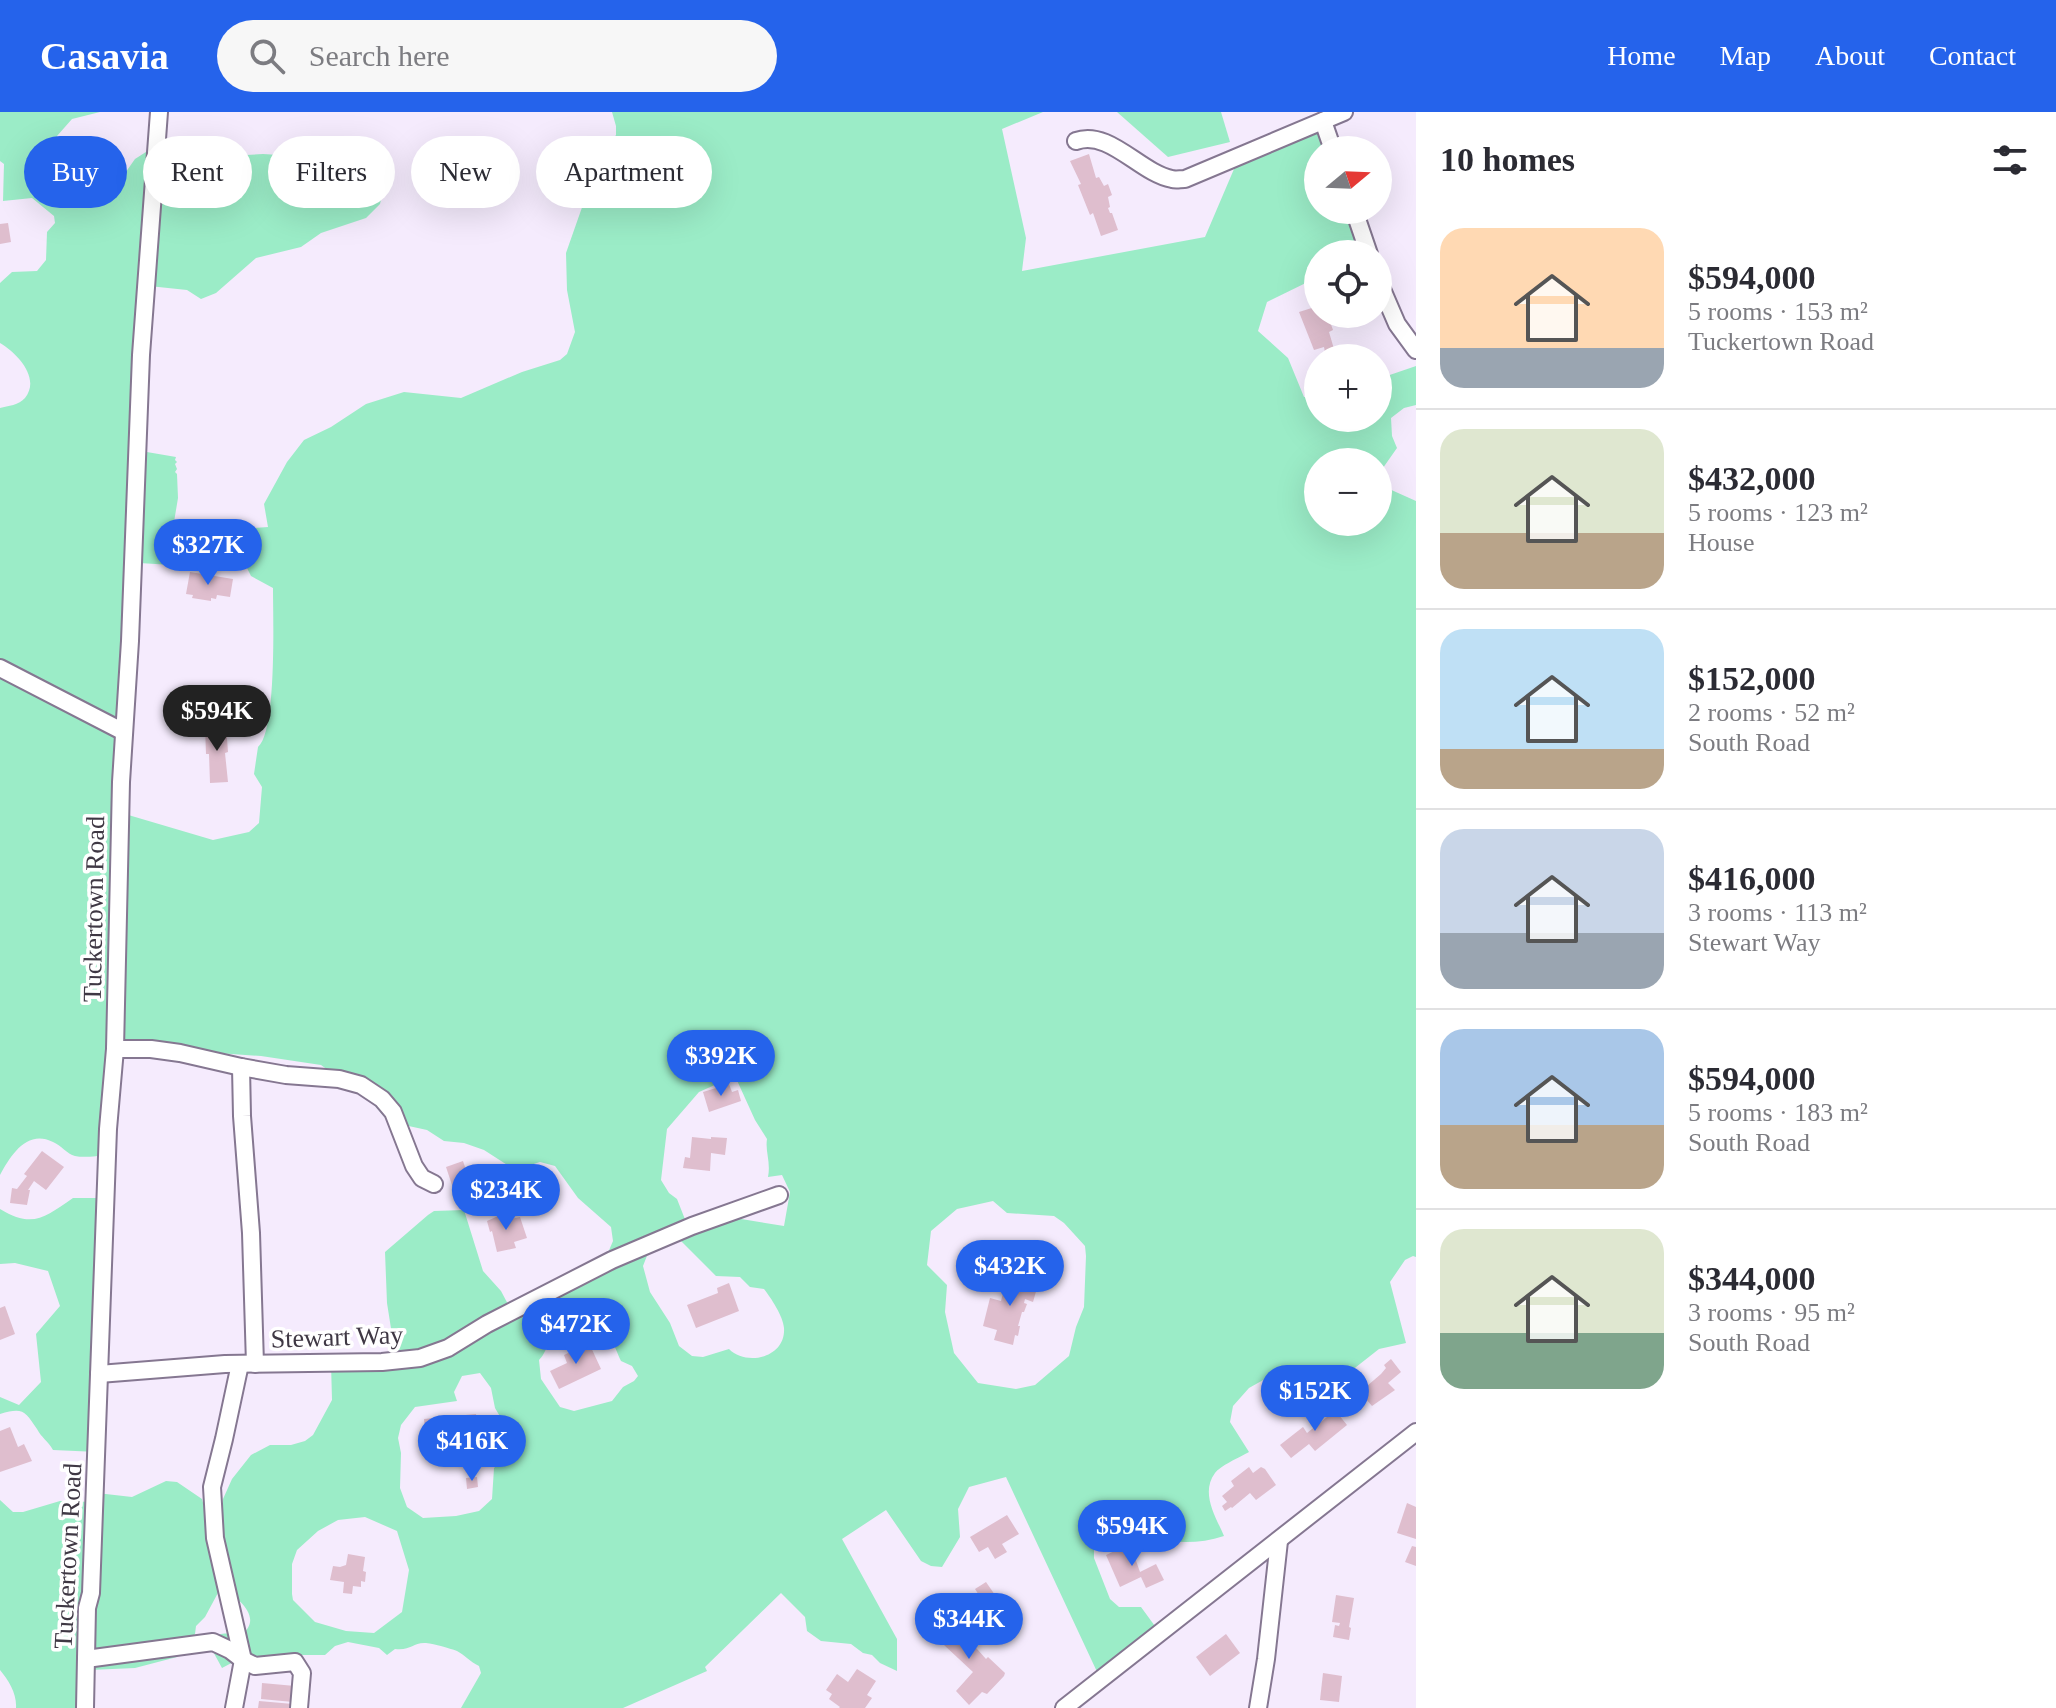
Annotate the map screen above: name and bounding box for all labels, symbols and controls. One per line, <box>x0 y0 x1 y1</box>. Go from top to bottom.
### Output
search box <box>217 20 777 92</box>
icon: search <box>245 34 289 78</box>
text: Casavia <box>40 35 169 77</box>
text: Search here <box>309 39 450 72</box>
text: Home <box>1607 40 1676 71</box>
text: Map <box>1720 40 1771 71</box>
text: About <box>1815 40 1885 71</box>
text: Contact <box>1929 40 2016 71</box>
chip: Buy <box>24 136 127 208</box>
chip: Rent <box>143 136 252 208</box>
chip: Filters <box>268 136 395 208</box>
chip: New <box>411 136 520 208</box>
chip: Apartment <box>536 136 712 208</box>
north arrow <box>1304 136 1392 224</box>
map controls <box>1304 136 1392 536</box>
icon: filters <box>1988 138 2032 182</box>
text: 10 homes <box>1440 141 1575 178</box>
button: locate <box>1304 240 1392 328</box>
text: $594,000 <box>1688 259 1816 296</box>
icon: home <box>1504 260 1600 356</box>
text: 5 rooms · 153 m² <box>1688 297 1868 326</box>
text: Tuckertown Road <box>1688 327 1874 356</box>
button: + <box>1304 344 1392 432</box>
button: − <box>1304 448 1392 536</box>
text: $432,000 <box>1688 460 1816 497</box>
icon: home <box>1504 461 1600 557</box>
text: 5 rooms · 123 m² <box>1688 498 1868 527</box>
pin: $327K <box>152 519 264 587</box>
text: House <box>1688 528 1754 557</box>
text: $327K <box>172 530 244 559</box>
text: $152,000 <box>1688 660 1816 697</box>
icon: home <box>1504 661 1600 757</box>
pin: $594K <box>161 685 273 753</box>
text: $594K <box>181 696 253 725</box>
text: 2 rooms · 52 m² <box>1688 698 1855 727</box>
text: South Road <box>1688 728 1810 757</box>
street label: Tuckertown Road <box>78 816 110 1002</box>
text: $416,000 <box>1688 860 1816 897</box>
icon: home <box>1504 861 1600 957</box>
text: 3 rooms · 113 m² <box>1688 898 1867 927</box>
text: Stewart Way <box>1688 928 1820 957</box>
pin: $392K <box>665 1030 777 1098</box>
text: $392K <box>685 1041 757 1070</box>
text: $594,000 <box>1688 1060 1816 1097</box>
icon: home <box>1504 1061 1600 1157</box>
text: 5 rooms · 183 m² <box>1688 1098 1868 1127</box>
text: South Road <box>1688 1128 1810 1157</box>
pin: $234K <box>450 1164 562 1232</box>
text: $234K <box>470 1175 542 1204</box>
pin: $432K <box>954 1240 1066 1308</box>
text: $432K <box>974 1251 1046 1280</box>
text: $344,000 <box>1688 1260 1816 1297</box>
icon: home <box>1504 1261 1600 1357</box>
pin: $472K <box>520 1298 632 1366</box>
text: 3 rooms · 95 m² <box>1688 1298 1855 1327</box>
text: $472K <box>540 1309 612 1338</box>
street label: Stewart Way <box>270 1320 404 1354</box>
text: South Road <box>1688 1328 1810 1357</box>
pin: $152K <box>1259 1365 1371 1433</box>
text: $152K <box>1279 1376 1351 1405</box>
pin: $416K <box>416 1415 528 1483</box>
text: $416K <box>436 1426 508 1455</box>
street label: Tuckertown Road <box>49 1462 87 1650</box>
pin: $594K <box>1076 1500 1188 1568</box>
text: $594K <box>1096 1511 1168 1540</box>
pin: $344K <box>913 1593 1025 1661</box>
text: $344K <box>933 1604 1005 1633</box>

